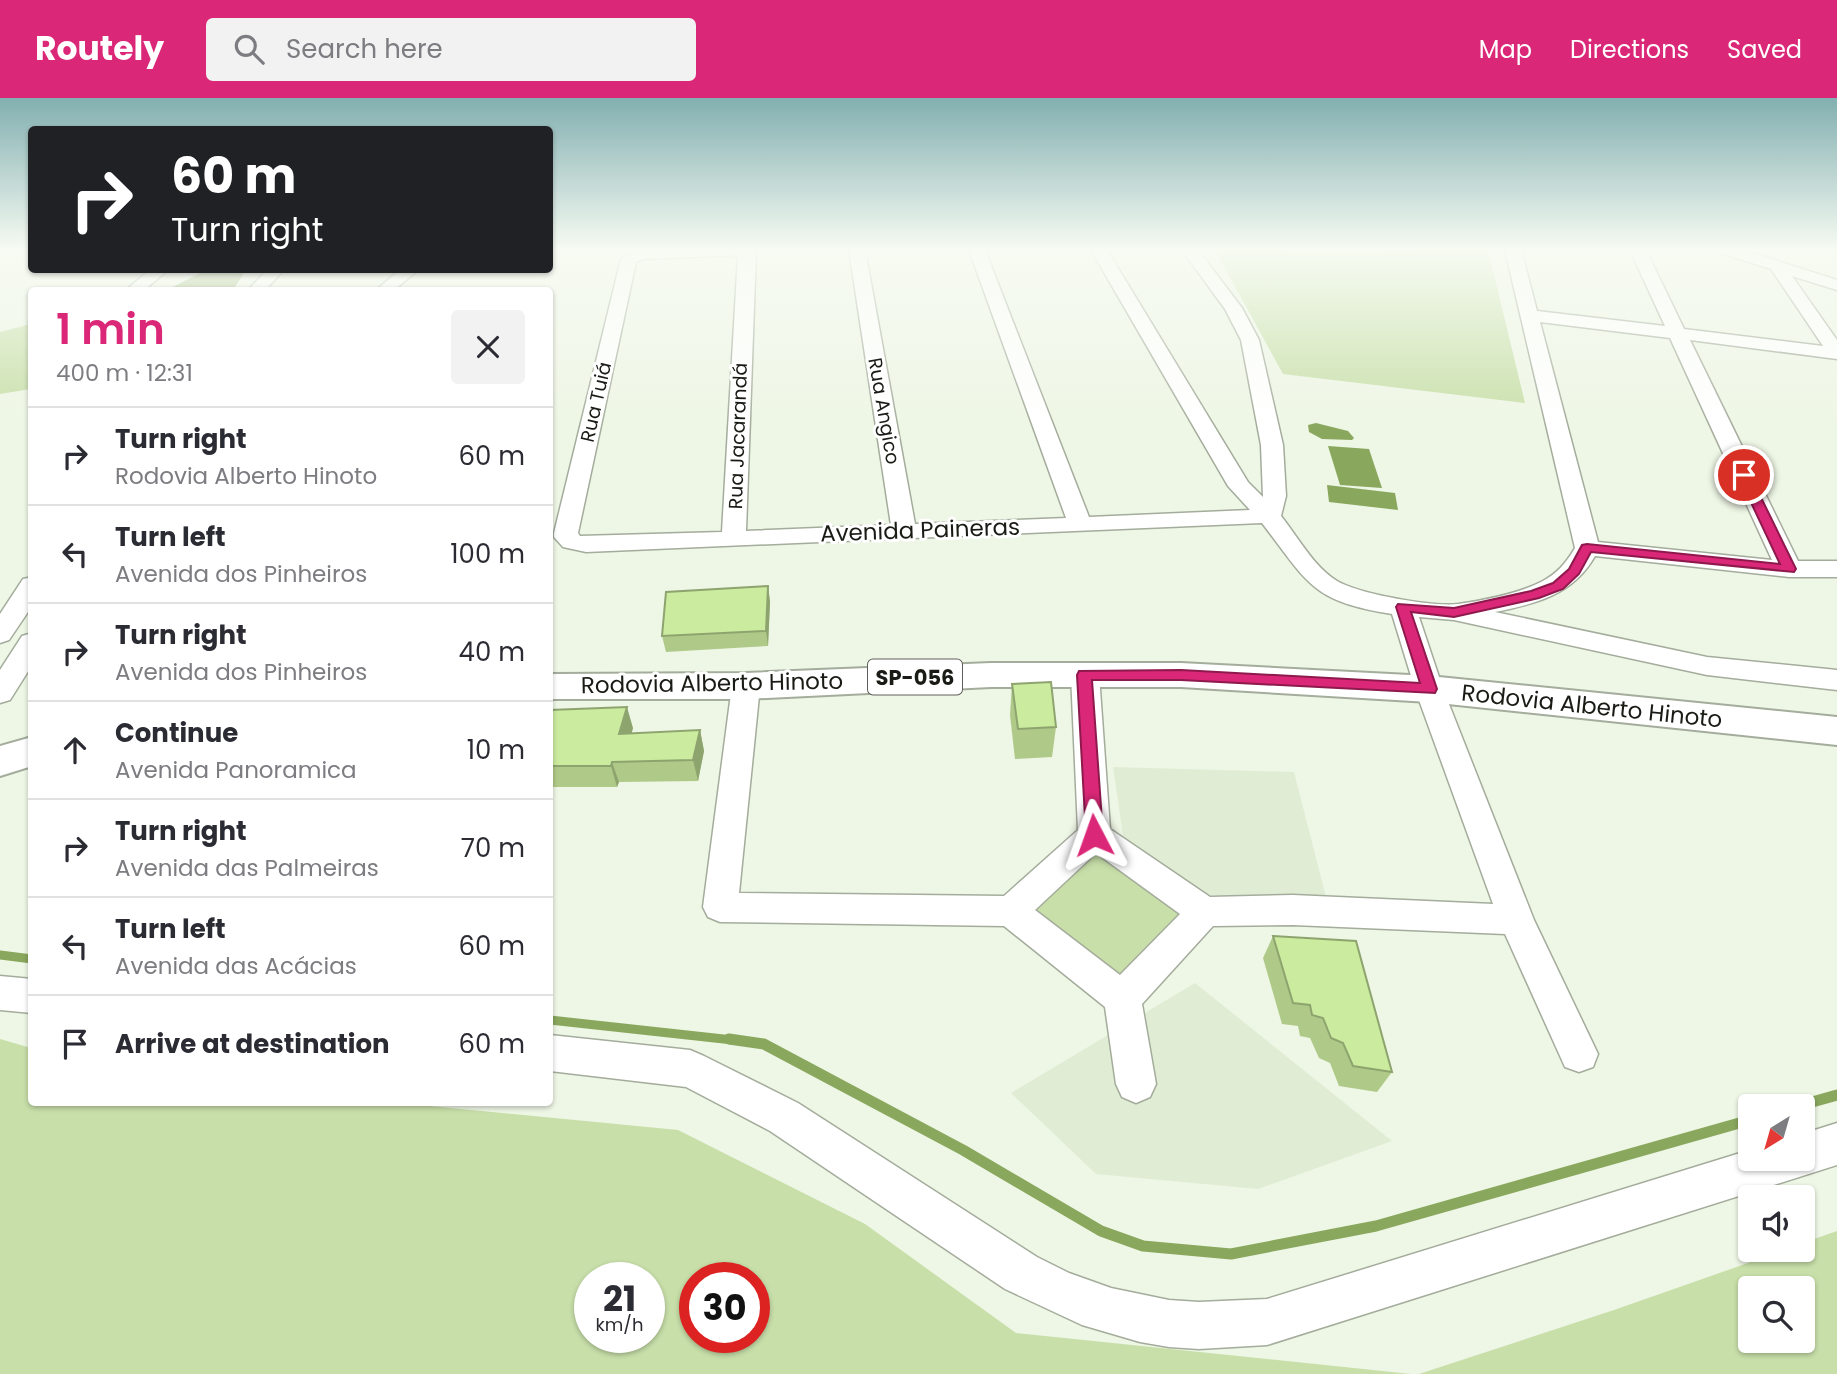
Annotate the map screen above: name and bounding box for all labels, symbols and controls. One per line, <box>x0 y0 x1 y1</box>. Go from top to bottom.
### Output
search box <box>206 18 696 81</box>
text: Routely <box>35 25 164 72</box>
icon: search <box>230 30 268 68</box>
text: Search here <box>286 31 443 67</box>
text: Map <box>1479 33 1532 66</box>
text: Directions <box>1570 33 1689 66</box>
text: Saved <box>1727 33 1802 66</box>
text: 60 m <box>171 142 296 210</box>
icon: right <box>56 154 147 245</box>
text: Turn right <box>171 207 323 252</box>
text: 1 min <box>56 300 165 359</box>
button: close <box>451 310 525 384</box>
street label: Rua Angico <box>861 356 907 466</box>
text: 400 m · 12:31 <box>56 357 193 389</box>
street label: Rua Tuiá <box>574 359 618 445</box>
street label: Rua Jacarandá <box>722 362 754 510</box>
text: Turn right <box>115 421 247 457</box>
icon: right <box>56 437 94 475</box>
text: 60 m <box>458 438 525 474</box>
pin <box>1714 445 1774 505</box>
icon: arrive <box>1725 456 1763 494</box>
text: Rodovia Alberto Hinoto <box>115 460 377 492</box>
street label: Avenida Paineras <box>820 511 1020 549</box>
text: Turn left <box>115 519 226 555</box>
icon: left <box>56 535 94 573</box>
text: 100 m <box>450 536 525 572</box>
text: Avenida dos Pinheiros <box>115 558 367 590</box>
text: Turn right <box>115 617 247 653</box>
icon: right <box>56 633 94 671</box>
text: 40 m <box>459 634 525 670</box>
text: Avenida dos Pinheiros <box>115 656 367 688</box>
road number: SP-056 <box>868 660 962 694</box>
street label: Rodovia Alberto Hinoto <box>581 665 843 701</box>
street label: Rodovia Alberto Hinoto <box>1460 676 1724 736</box>
text: Continue <box>115 715 238 751</box>
icon: ahead <box>56 731 94 769</box>
text: 10 m <box>467 732 525 768</box>
text: Avenida Panoramica <box>115 754 357 786</box>
position arrow <box>1057 798 1131 872</box>
text: Turn right <box>115 813 247 849</box>
icon: right <box>56 829 94 867</box>
text: 70 m <box>461 830 525 866</box>
text: Avenida das Palmeiras <box>115 852 379 884</box>
text: Turn left <box>115 911 226 947</box>
icon: left <box>56 927 94 965</box>
text: 60 m <box>458 928 525 964</box>
text: Avenida das Acácias <box>115 950 357 982</box>
icon: arrive <box>56 1025 94 1063</box>
text: Arrive at destination <box>115 1026 390 1062</box>
text: 60 m <box>458 1026 525 1062</box>
north arrow <box>1738 1094 1815 1171</box>
map controls <box>1738 1094 1815 1353</box>
button: sound <box>1738 1185 1815 1262</box>
speed limit sign: 30 <box>679 1262 770 1353</box>
text: 21 <box>603 1274 636 1323</box>
button: search <box>1738 1276 1815 1353</box>
text: km/h <box>596 1312 643 1337</box>

